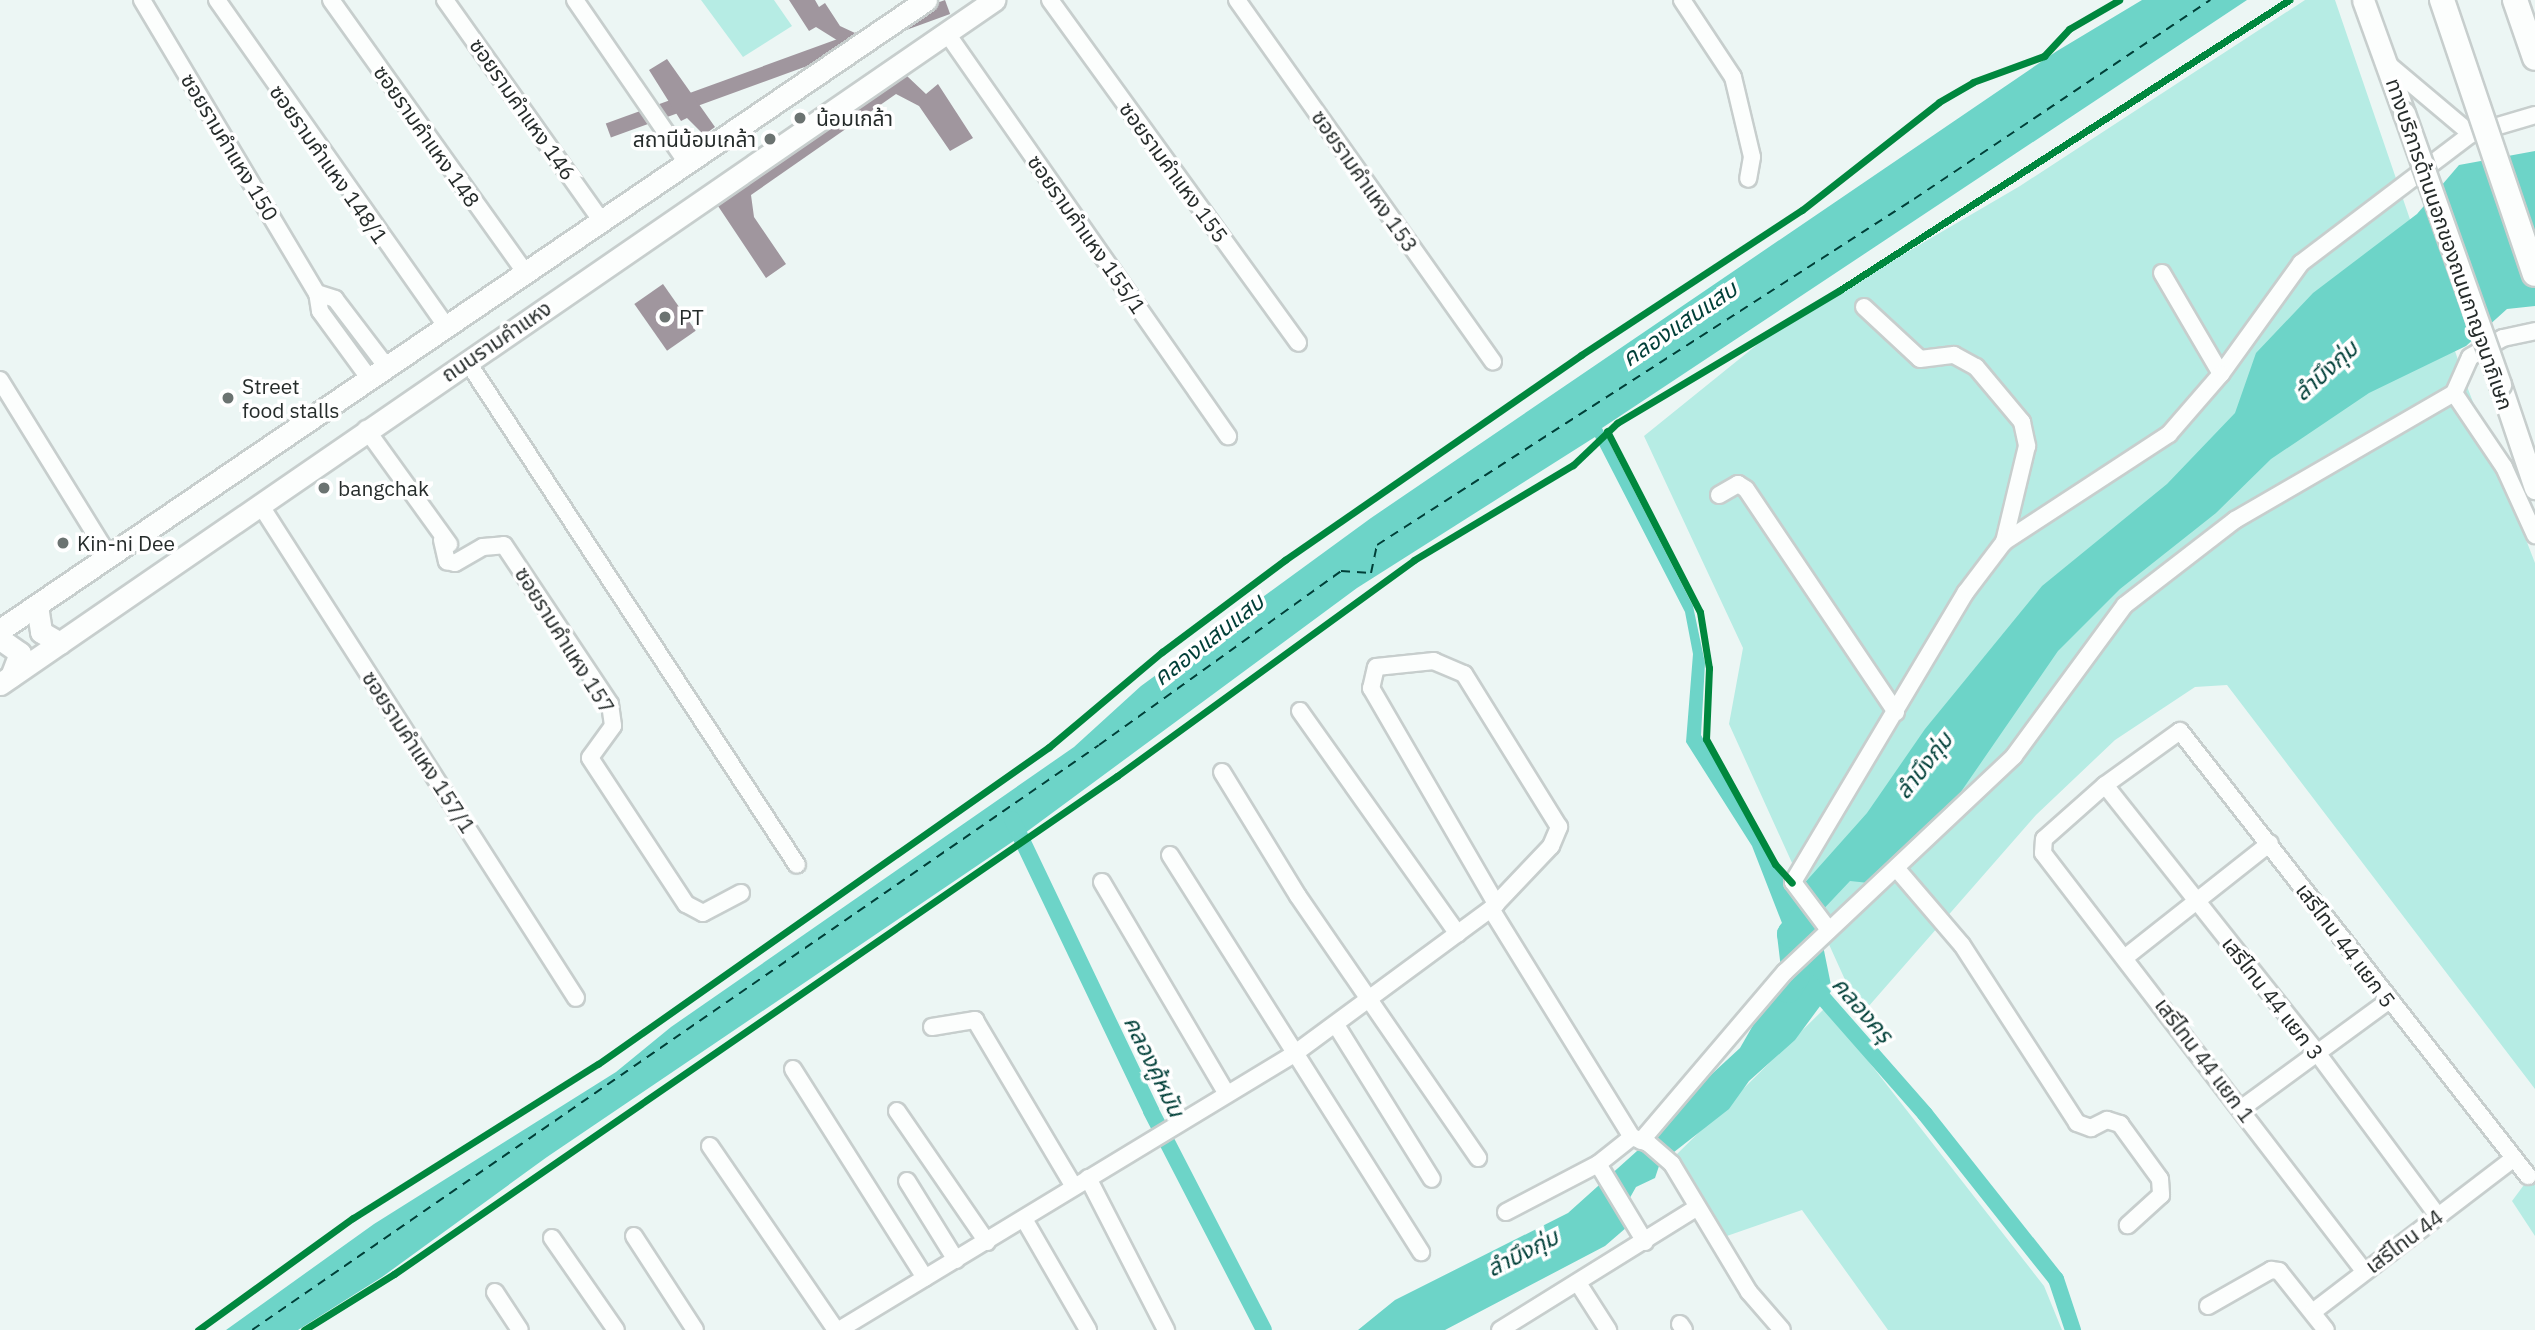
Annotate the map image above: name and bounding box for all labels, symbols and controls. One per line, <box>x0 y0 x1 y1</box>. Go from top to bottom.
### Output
street label: ซอยรามคำแหง 146 <box>465 33 581 185</box>
street label: ซอยรามคำแหง 148 <box>369 60 485 212</box>
street label: ซอยรามคำแหง 150 <box>176 69 284 225</box>
street label: ทางบริการด้านนอกของถนนกาญจนาภิเษก <box>2381 75 2519 413</box>
street label: ซอยรามคำแหง 148/1 <box>265 80 393 248</box>
street label: ซอยรามคำแหง 155 <box>1115 97 1233 247</box>
place label: น้อมเกล้า <box>816 105 893 131</box>
street label: ซอยรามคำแหง 153 <box>1307 105 1423 257</box>
marker: น้อมเกล้า <box>790 108 810 128</box>
place label: สถานีน้อมเกล้า <box>633 126 756 152</box>
marker: สถานีน้อมเกล้า <box>762 131 778 147</box>
street label: ซอยรามคำแหง 155/1 <box>1023 150 1151 318</box>
water label: คลองแสนแสบ <box>1616 274 1742 372</box>
street label: ถนนรามคำแหง <box>436 295 556 387</box>
place label: PT <box>679 304 704 330</box>
marker: PT <box>657 309 673 325</box>
water label: ลำบึงกุ่ม <box>2287 334 2363 406</box>
place label: Street food stalls <box>242 373 340 423</box>
marker: Street food stalls <box>220 390 236 406</box>
place label: bangchak <box>338 475 429 501</box>
marker: bangchak <box>316 480 332 496</box>
place label: Kin-ni Dee <box>77 530 175 556</box>
marker: Kin-ni Dee <box>55 535 71 551</box>
street label: ซอยรามคำแหง 157 <box>510 562 620 718</box>
water label: คลองแสนแสบ <box>1147 587 1269 691</box>
street label: ซอยรามคำแหง 157/1 <box>357 666 481 838</box>
water label: ลำบึงกุ่ม <box>1889 726 1957 804</box>
street label: เสรีไทน 44 แยก 5 <box>2291 878 2401 1012</box>
street label: เสรีไทน 44 แยก 3 <box>2217 931 2329 1065</box>
water label: คลองครุ <box>1827 970 1899 1048</box>
street label: เสรีไทน 44 แยก 1 <box>2150 993 2260 1127</box>
water label: คลองคู้หมัน <box>1119 1011 1191 1121</box>
street label: เสรีไทน 44 <box>2360 1204 2448 1278</box>
water label: ลำบึงกุ่ม <box>1482 1222 1562 1282</box>

